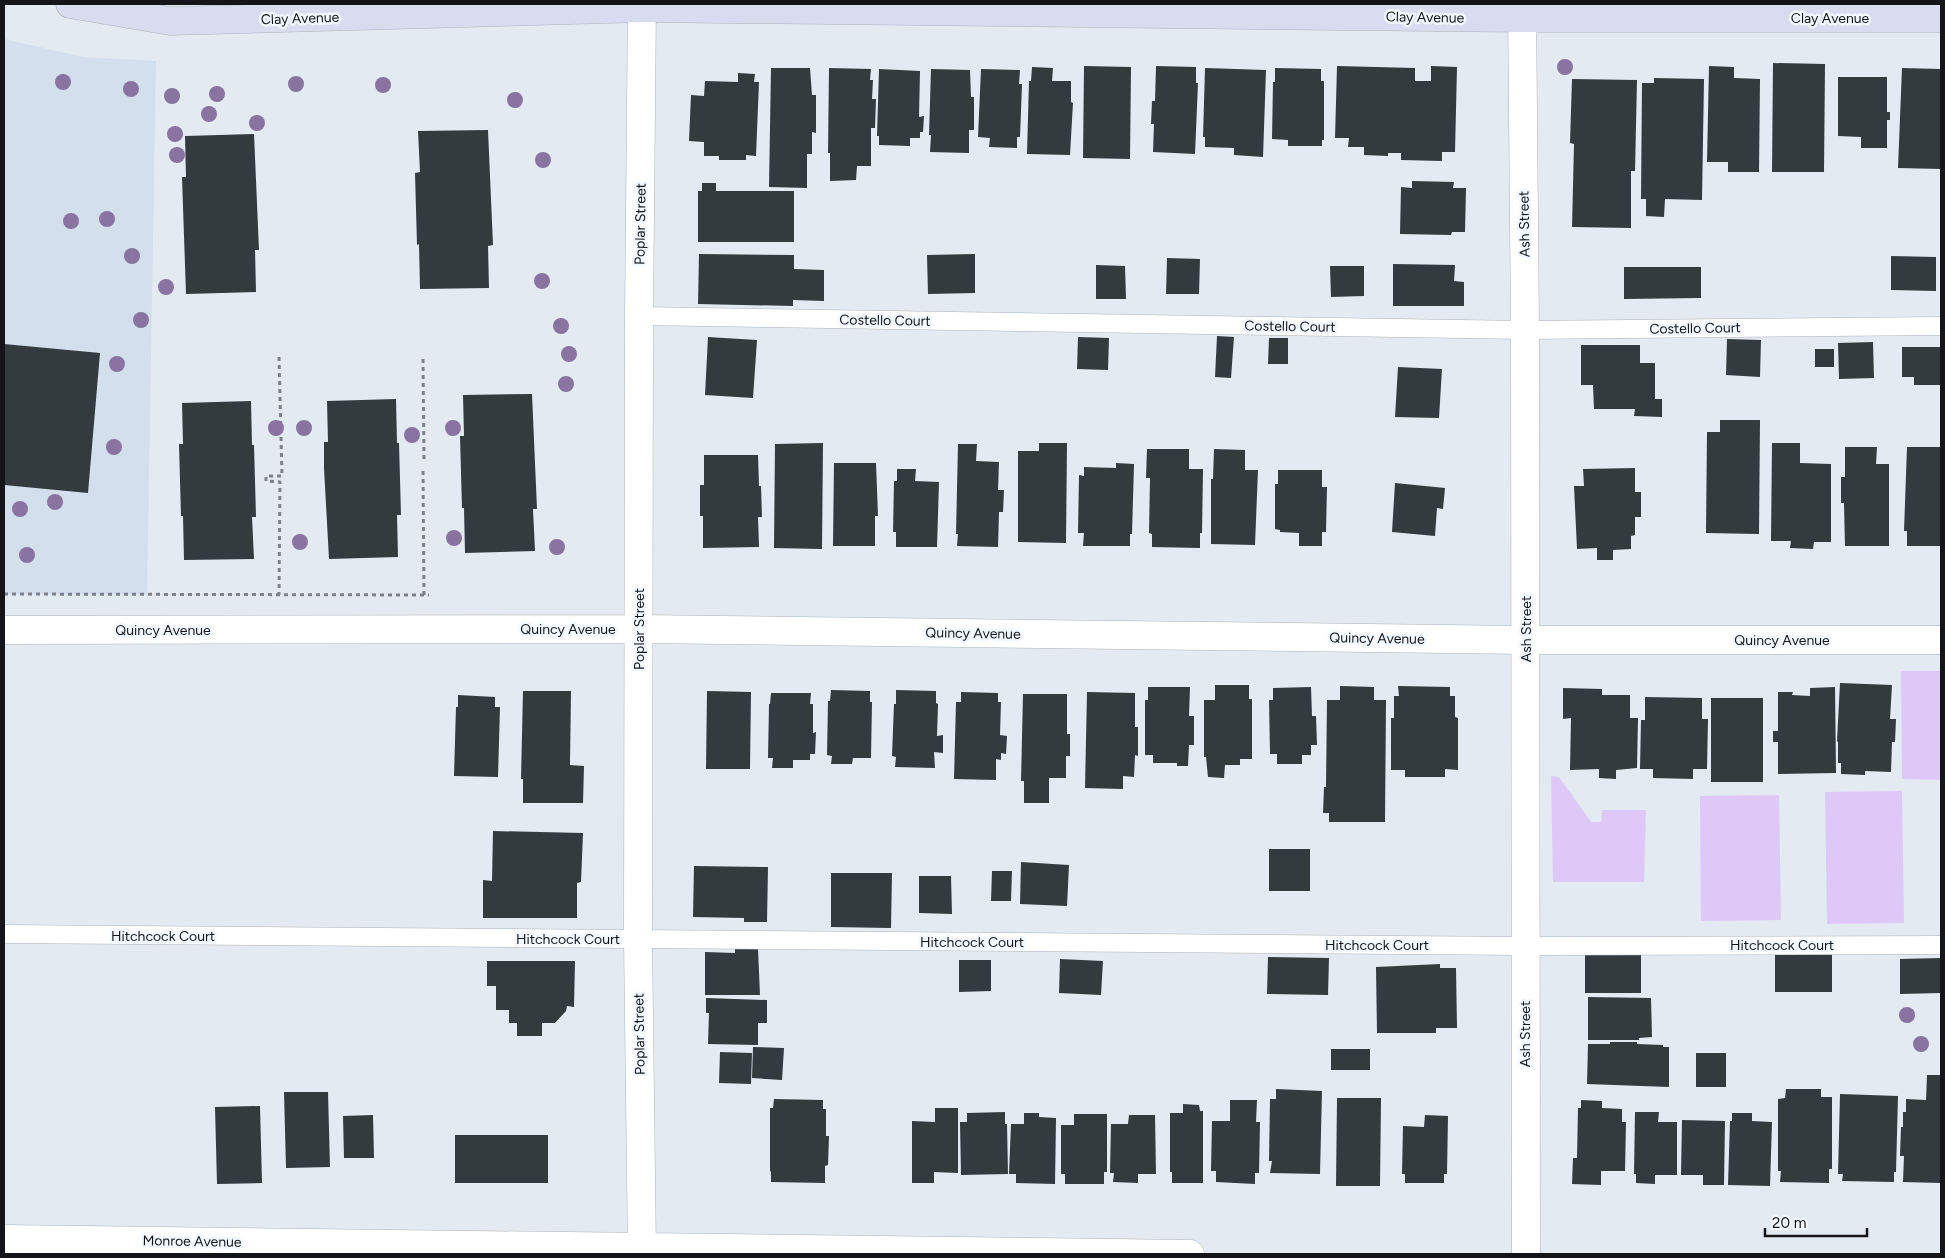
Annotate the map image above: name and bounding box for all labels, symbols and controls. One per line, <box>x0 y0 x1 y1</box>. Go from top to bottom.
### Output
street label: Clay Avenue <box>1386 8 1465 27</box>
street label: Clay Avenue <box>261 9 340 28</box>
street label: Clay Avenue <box>1791 10 1870 27</box>
street label: Poplar Street <box>631 183 650 265</box>
street label: Ash Street <box>1515 191 1534 257</box>
street label: Costello Court <box>839 311 931 330</box>
street label: Costello Court <box>1244 317 1336 336</box>
street label: Costello Court <box>1649 319 1741 338</box>
street label: Poplar Street <box>631 588 648 670</box>
street label: Ash Street <box>1518 596 1535 662</box>
street label: Quincy Avenue <box>520 621 616 638</box>
street label: Quincy Avenue <box>115 622 211 639</box>
street label: Quincy Avenue <box>925 624 1021 643</box>
street label: Quincy Avenue <box>1329 629 1425 648</box>
street label: Quincy Avenue <box>1734 632 1830 649</box>
street label: Hitchcock Court <box>111 928 215 945</box>
street label: Hitchcock Court <box>516 931 620 948</box>
street label: Hitchcock Court <box>920 934 1024 951</box>
street label: Hitchcock Court <box>1325 937 1429 954</box>
street label: Hitchcock Court <box>1730 937 1834 954</box>
street label: Poplar Street <box>630 993 649 1075</box>
street label: Ash Street <box>1517 1001 1534 1067</box>
scale bar <box>1765 1206 1868 1238</box>
text: 20 m <box>1772 1214 1806 1232</box>
street label: Monroe Avenue <box>142 1232 242 1251</box>

